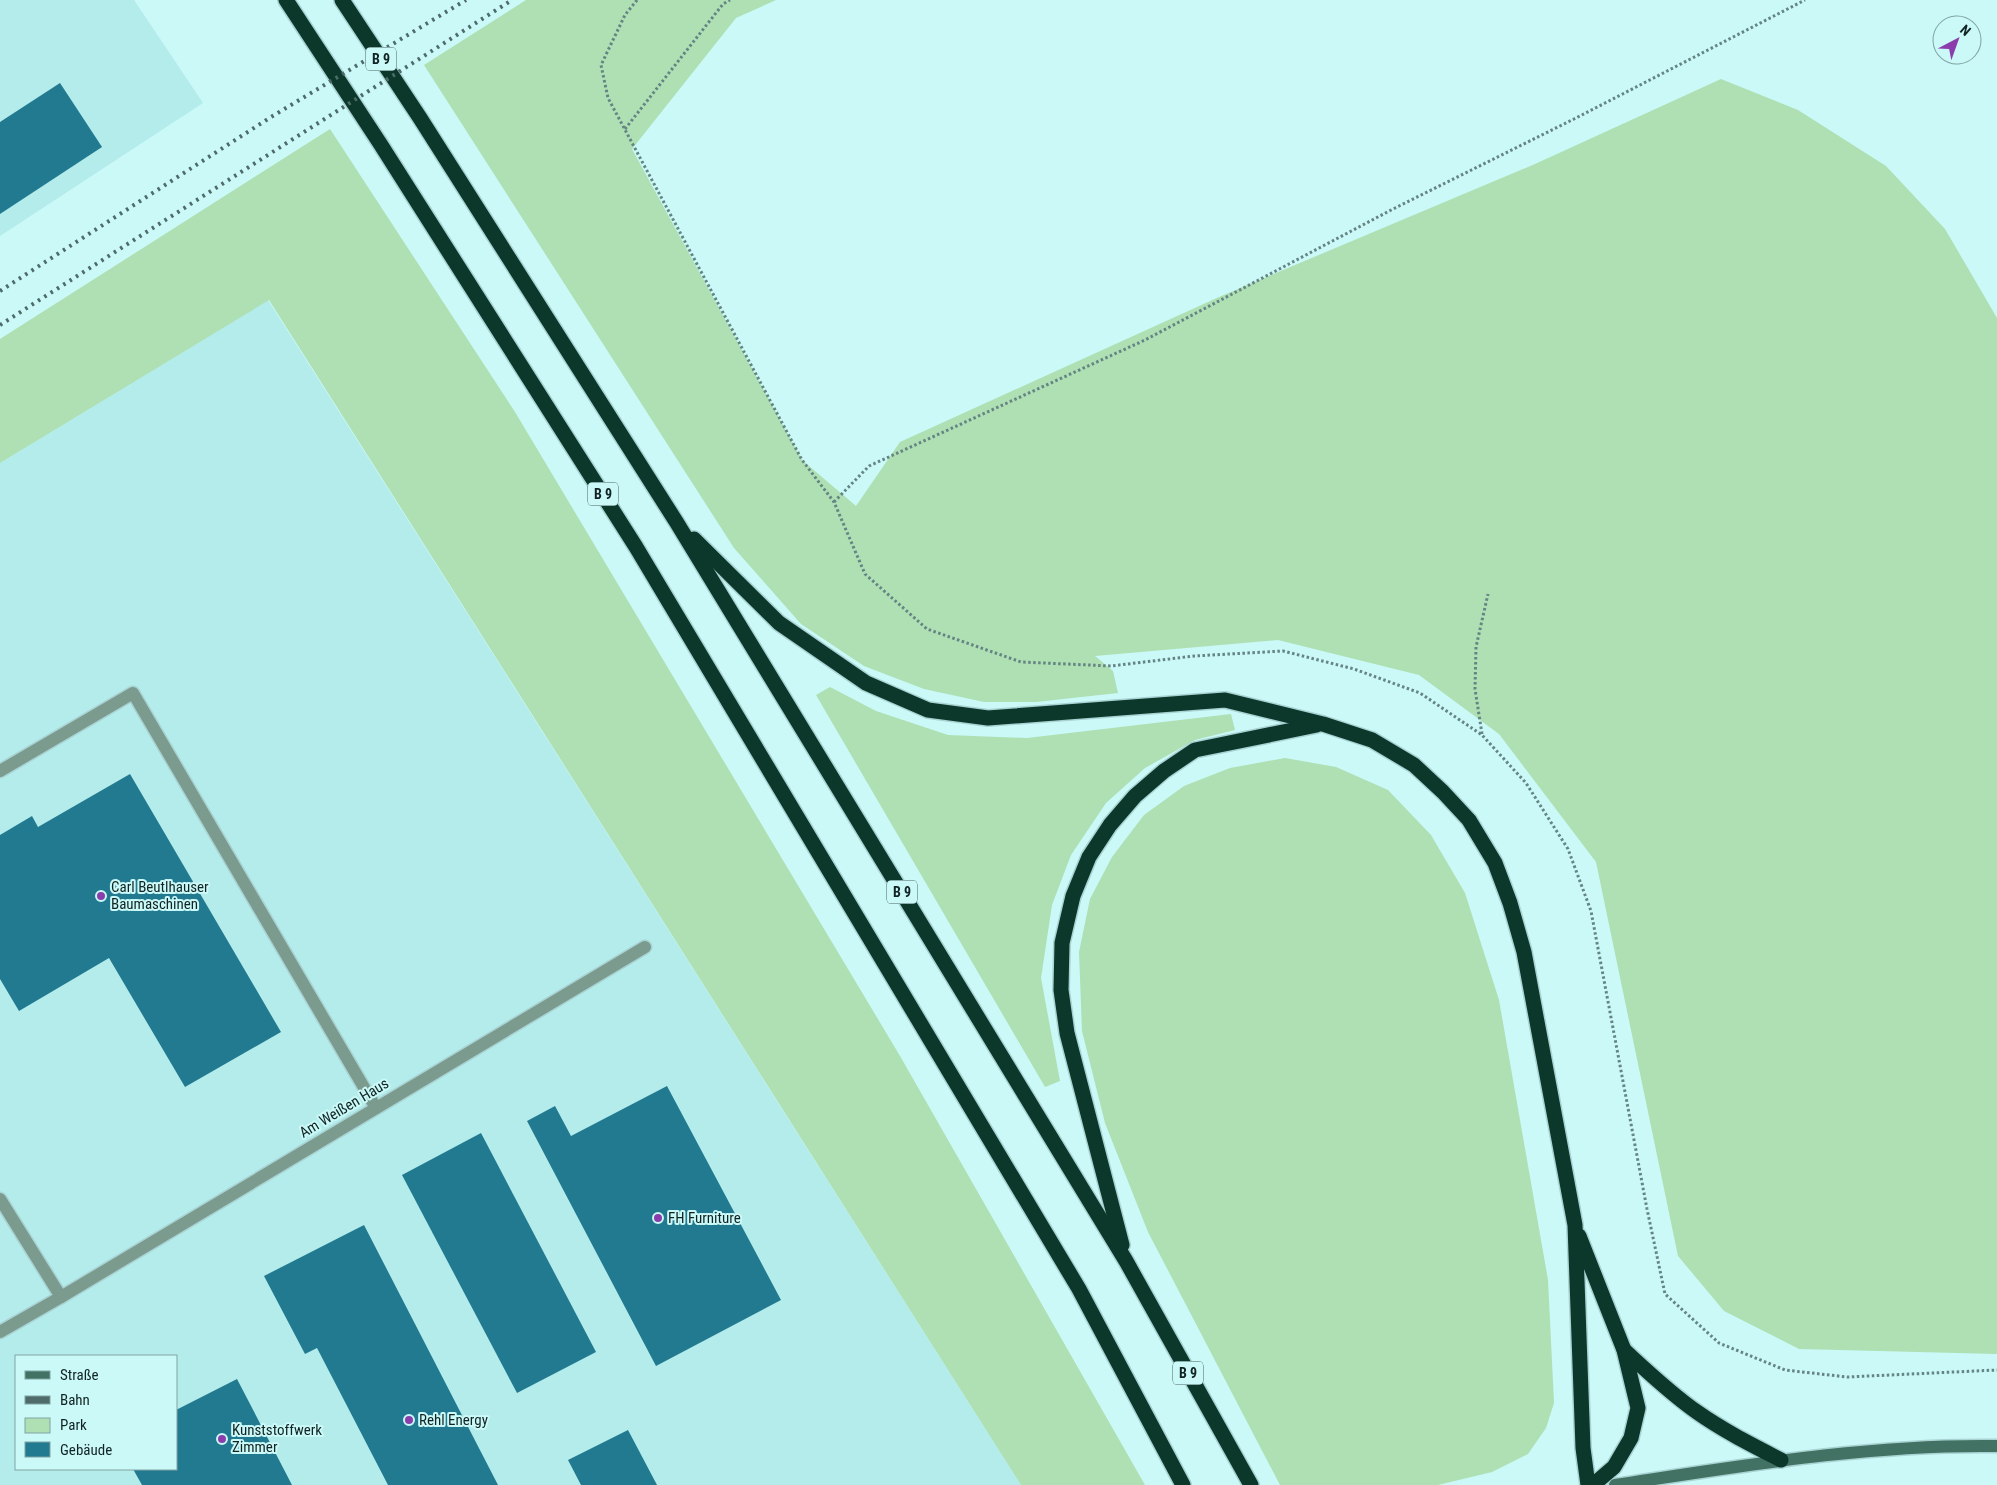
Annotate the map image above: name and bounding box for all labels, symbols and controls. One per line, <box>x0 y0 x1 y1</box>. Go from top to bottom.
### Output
north arrow <box>1932 15 1982 65</box>
text: N <box>1957 21 1974 39</box>
road number: B 9 <box>366 48 396 70</box>
road number: B 9 <box>588 482 618 506</box>
place label: Carl Beutlhauser Baumaschinen <box>111 878 209 913</box>
road number: B 9 <box>887 880 917 904</box>
marker: Carl Beutlhauser Baumaschinen <box>95 890 107 902</box>
street label: Am Weißen Haus <box>296 1074 392 1142</box>
place label: FH Furniture <box>668 1209 741 1227</box>
marker: FH Furniture <box>652 1212 664 1224</box>
legend <box>15 1355 178 1470</box>
road number: B 9 <box>1173 1362 1203 1385</box>
text: Straße <box>60 1366 99 1384</box>
text: Bahn <box>60 1391 90 1409</box>
place label: Rehl Energy <box>419 1411 488 1429</box>
marker: Rehl Energy <box>403 1414 415 1426</box>
text: Park <box>60 1416 87 1434</box>
place label: Kunststoffwerk Zimmer <box>232 1421 322 1456</box>
marker: Kunststoffwerk Zimmer <box>216 1433 228 1445</box>
text: Gebäude <box>60 1441 112 1459</box>

